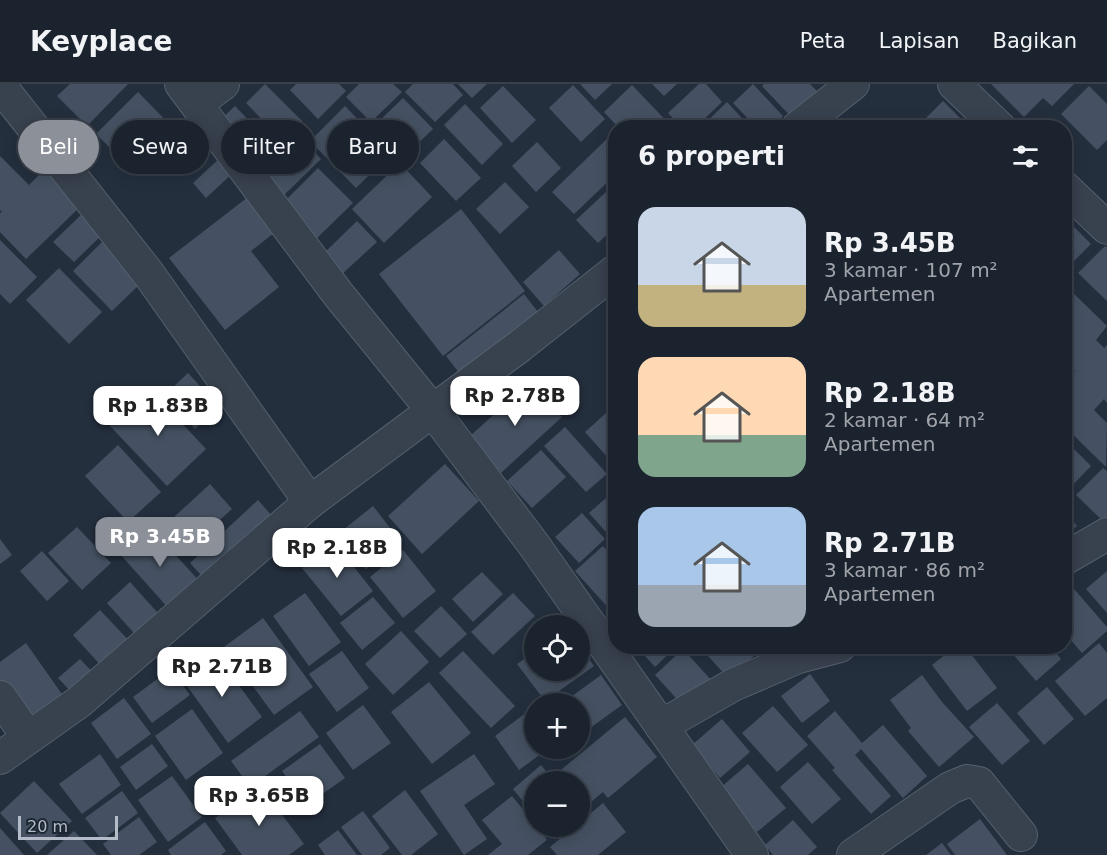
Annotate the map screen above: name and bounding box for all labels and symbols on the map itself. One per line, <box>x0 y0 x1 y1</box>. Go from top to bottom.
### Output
pin: Rp 2.78B <box>453 376 577 427</box>
pin: Rp 1.83B <box>96 386 220 437</box>
pin: Rp 3.45B <box>98 517 222 568</box>
pin: Rp 2.18B <box>275 528 399 579</box>
pin: Rp 2.71B <box>160 647 284 698</box>
pin: Rp 3.65B <box>197 776 321 827</box>
scale bar <box>18 813 118 840</box>

